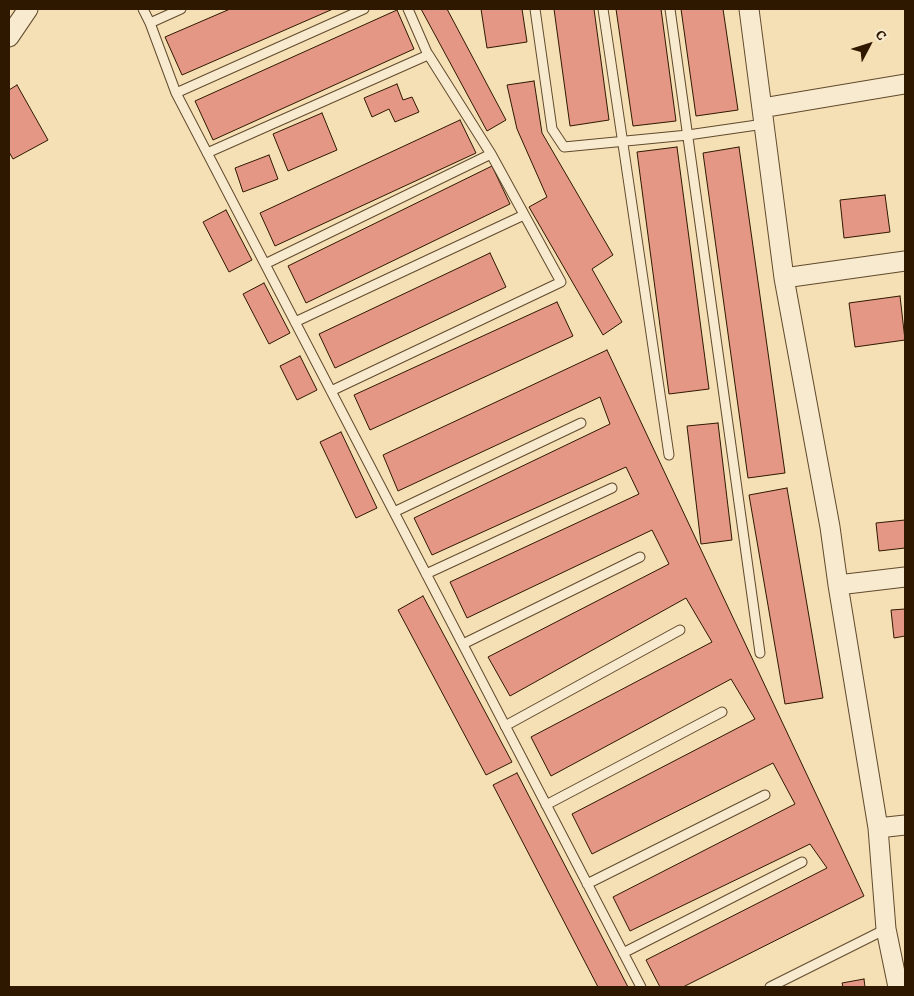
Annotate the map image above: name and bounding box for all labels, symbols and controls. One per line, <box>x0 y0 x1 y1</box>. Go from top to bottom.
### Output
north arrow <box>844 20 894 70</box>
text: С <box>871 26 891 44</box>

